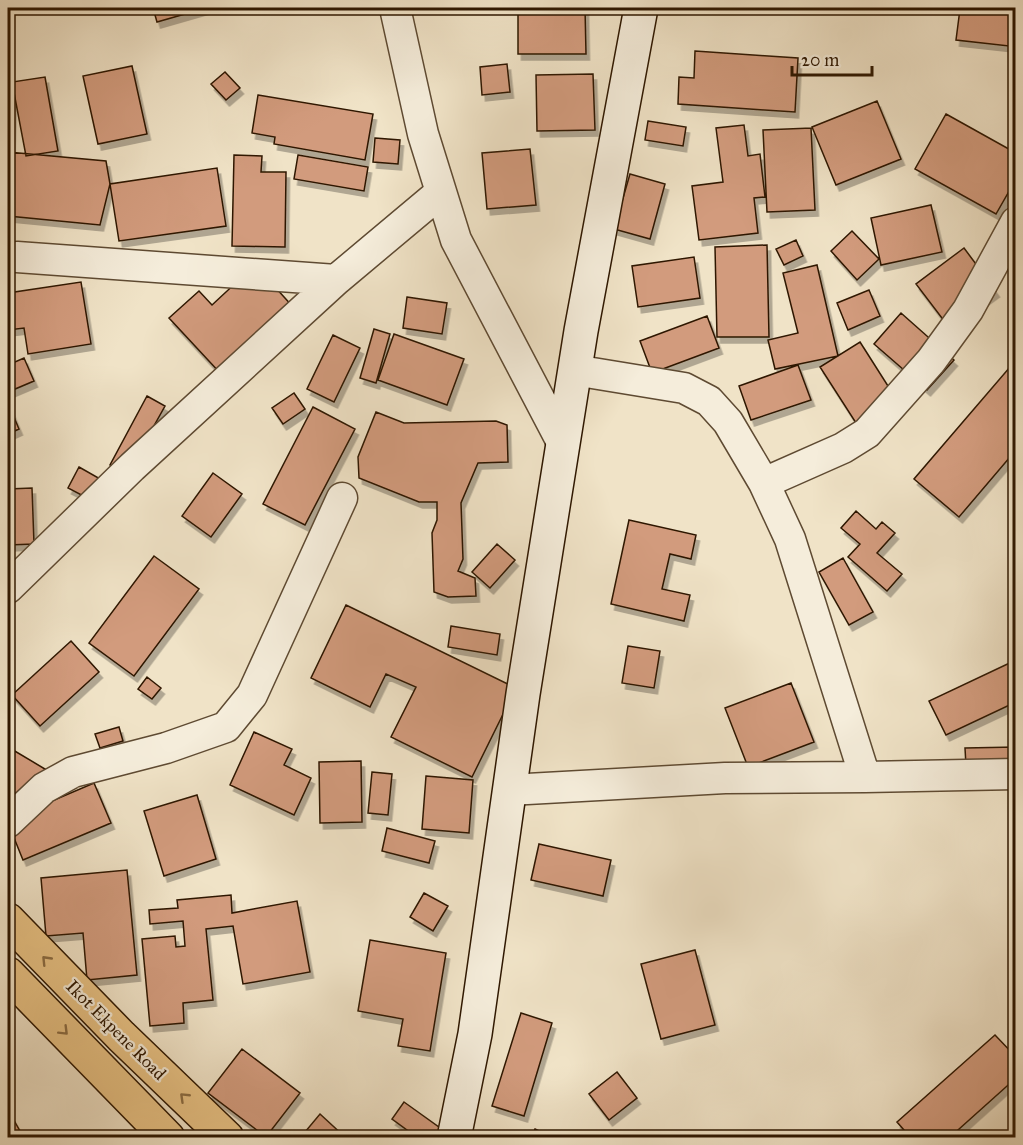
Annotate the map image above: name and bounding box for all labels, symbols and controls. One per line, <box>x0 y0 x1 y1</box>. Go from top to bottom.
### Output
scale bar <box>792 39 872 77</box>
text: 20 m <box>801 49 839 71</box>
one-way arrow <box>42 956 53 966</box>
street label: Ikot Ekpene Road <box>61 975 171 1085</box>
one-way arrow <box>56 1023 67 1034</box>
one-way arrow <box>181 1093 191 1104</box>

